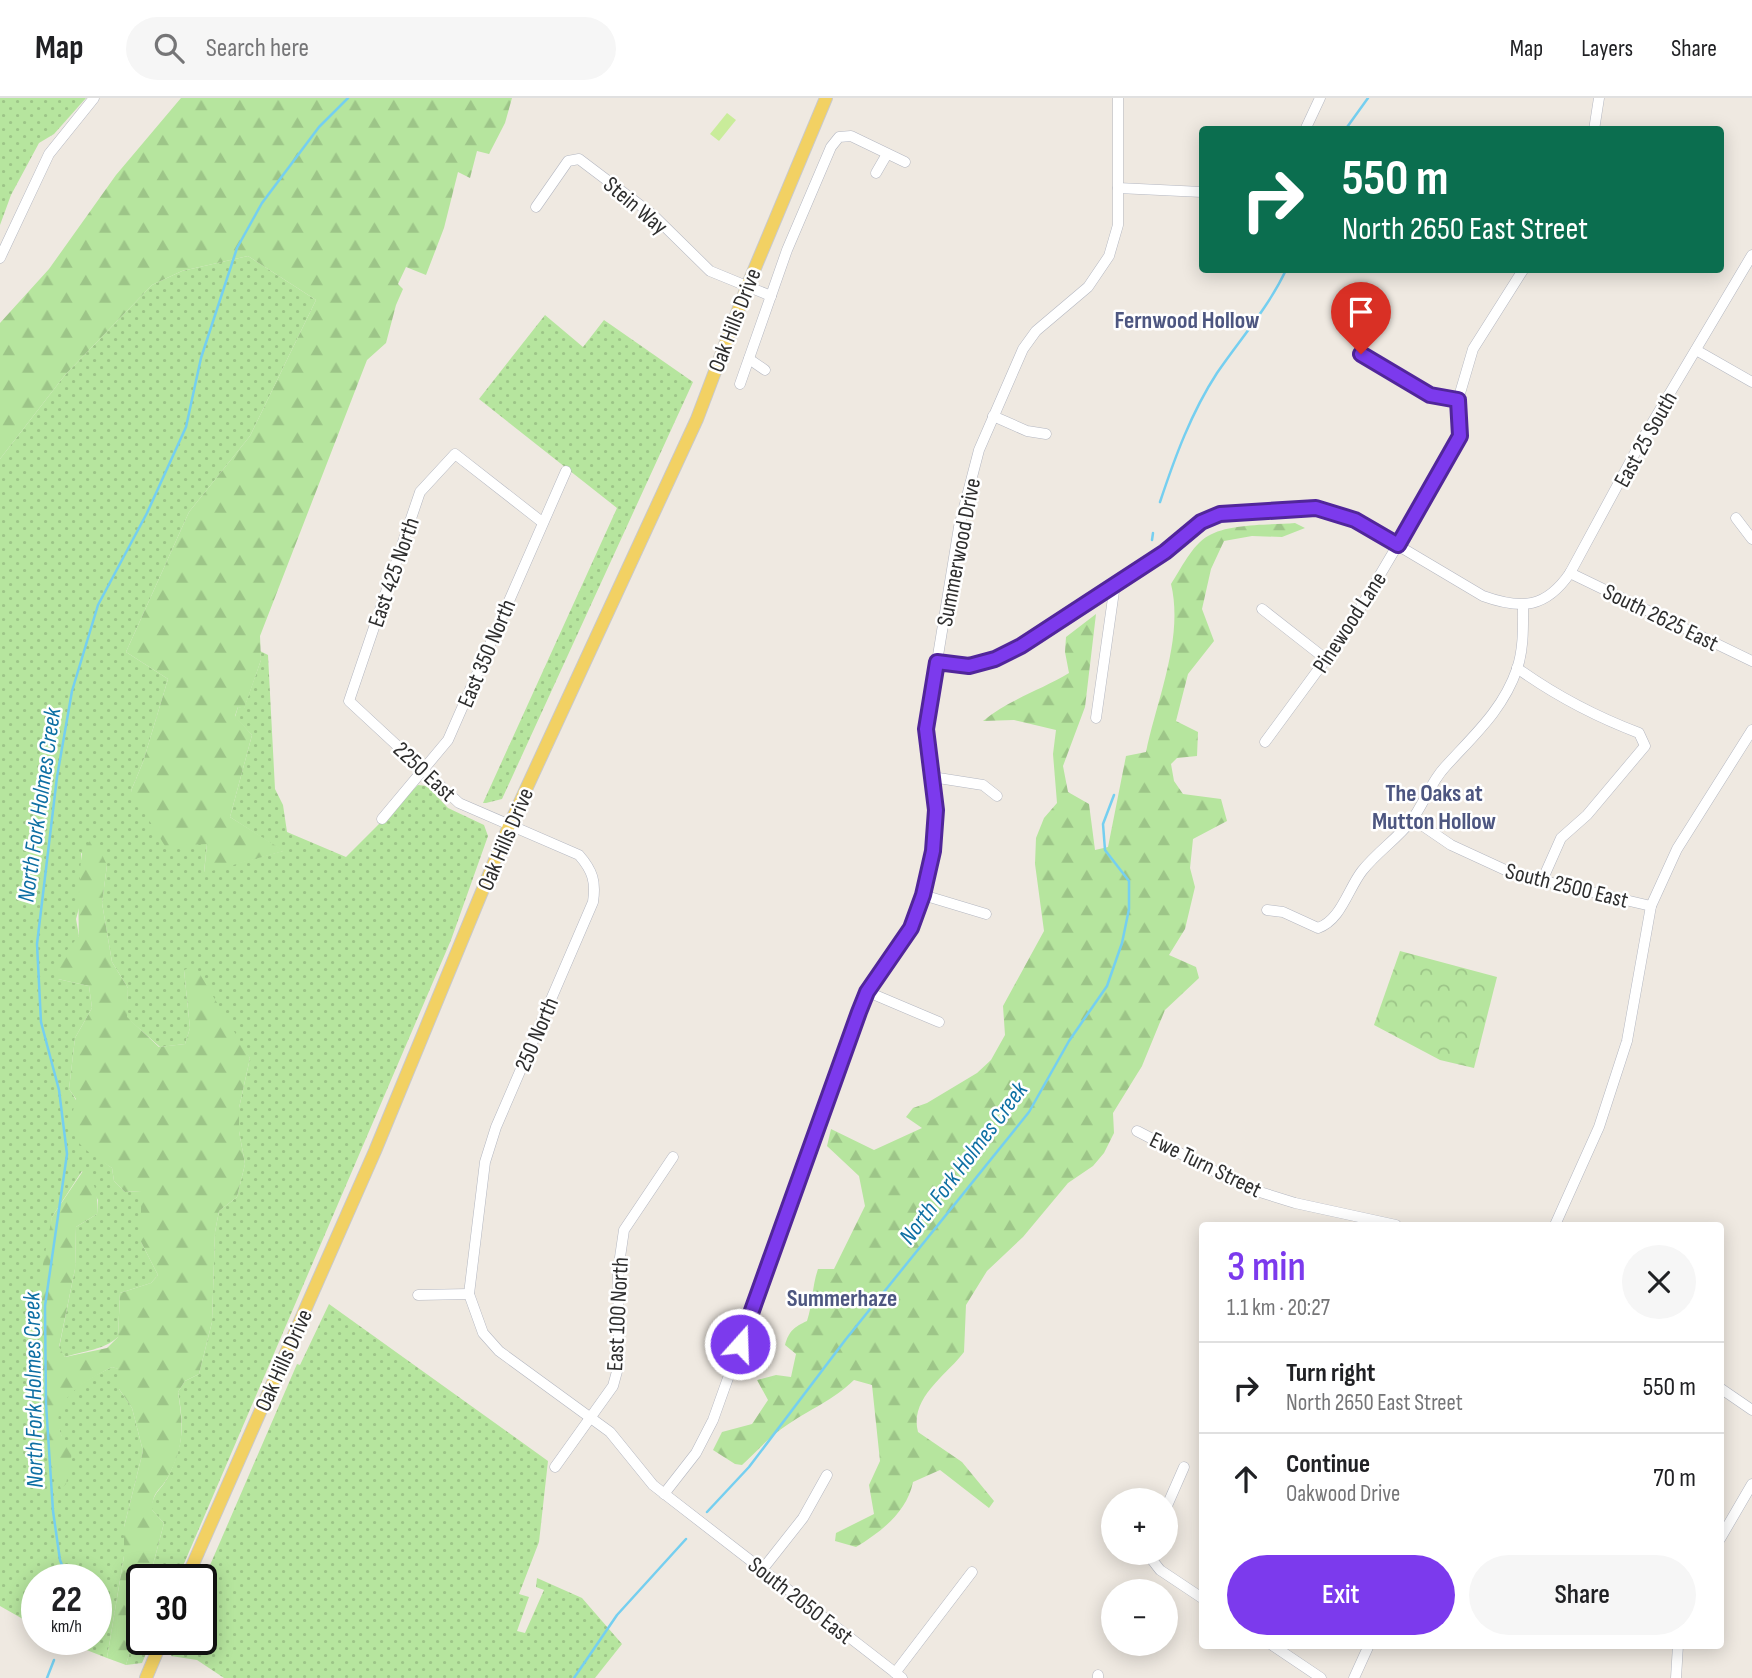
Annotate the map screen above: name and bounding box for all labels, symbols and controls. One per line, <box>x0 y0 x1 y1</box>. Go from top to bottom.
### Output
search box <box>126 17 616 80</box>
text: Map <box>35 28 84 68</box>
icon: search <box>150 29 188 67</box>
text: Search here <box>206 33 309 64</box>
text: Map <box>1510 34 1543 63</box>
text: Layers <box>1581 34 1633 63</box>
text: Share <box>1671 34 1717 63</box>
text: 550 m <box>1342 150 1448 209</box>
icon: right <box>1227 154 1318 245</box>
street label: Stein Way <box>597 171 673 241</box>
text: North 2650 East Street <box>1342 210 1588 249</box>
street label: Oak Hills Drive <box>702 264 768 376</box>
pin <box>1331 282 1391 354</box>
icon: arrive <box>1342 293 1380 331</box>
district label: Fernwood Hollow <box>1114 306 1260 335</box>
street label: East 25 South <box>1608 387 1684 492</box>
street label: Summerwood Drive <box>931 476 987 629</box>
street label: East 425 North <box>362 514 426 631</box>
street label: Pinewood Lane <box>1307 567 1393 678</box>
street label: South 2625 East <box>1598 578 1723 658</box>
street label: East 350 North <box>452 595 522 712</box>
water label: North Fork Holmes Creek <box>12 705 68 904</box>
street label: 2250 East <box>387 736 461 808</box>
district label: The Oaks at Mutton Hollow <box>1372 779 1497 836</box>
street label: Oak Hills Drive <box>472 784 540 895</box>
street label: South 2500 East <box>1502 857 1631 915</box>
street label: 250 North <box>509 993 565 1076</box>
water label: North Fork Holmes Creek <box>893 1076 1034 1250</box>
street label: Ewe Turn Street <box>1145 1126 1266 1204</box>
text: 3 min <box>1227 1242 1306 1293</box>
button: close <box>1622 1245 1696 1319</box>
street label: East 100 North <box>601 1256 635 1372</box>
district label: Summerhaze <box>787 1284 897 1313</box>
water label: North Fork Holmes Creek <box>17 1291 50 1488</box>
text: 1.1 km · 20:27 <box>1227 1294 1330 1322</box>
street label: Oak Hills Drive <box>249 1305 319 1416</box>
position arrow <box>703 1307 777 1381</box>
text: Turn right <box>1286 1358 1375 1389</box>
icon: right <box>1227 1369 1265 1407</box>
text: 550 m <box>1643 1372 1696 1403</box>
text: North 2650 East Street <box>1286 1389 1463 1417</box>
text: Continue <box>1286 1449 1370 1480</box>
icon: ahead <box>1227 1460 1265 1498</box>
text: 70 m <box>1653 1463 1696 1494</box>
text: Oakwood Drive <box>1286 1480 1400 1508</box>
map controls <box>1101 1488 1178 1656</box>
button: + <box>1101 1488 1178 1565</box>
street label: South 2050 East <box>742 1551 859 1651</box>
button: Exit <box>1227 1555 1455 1635</box>
button: Share <box>1469 1555 1696 1635</box>
speed limit sign: 30 <box>126 1564 217 1655</box>
text: 22 <box>51 1579 82 1622</box>
button: − <box>1101 1579 1178 1656</box>
text: km/h <box>51 1616 82 1637</box>

